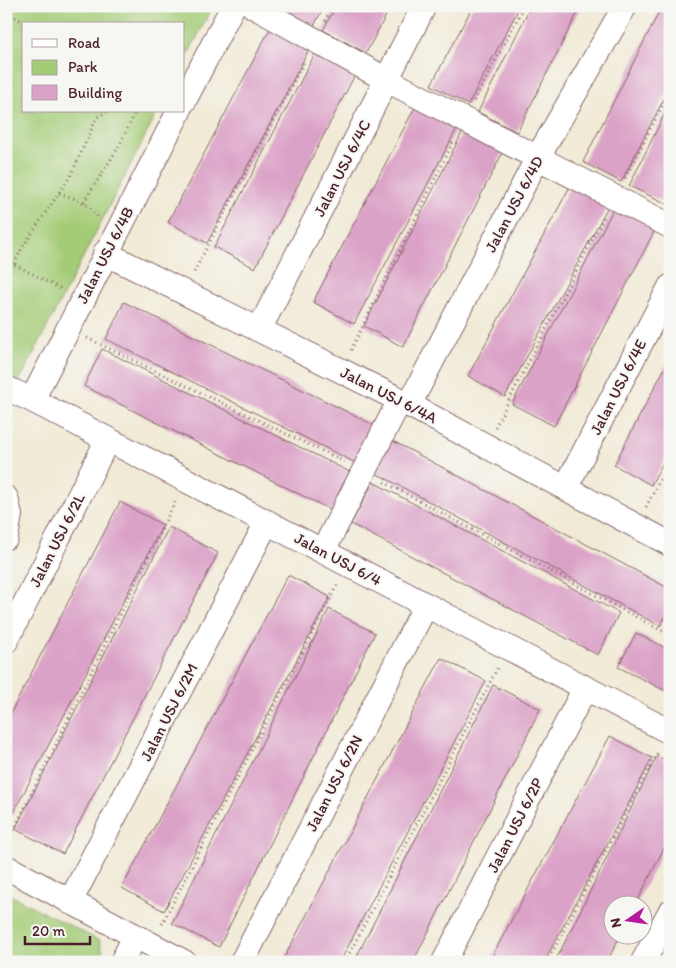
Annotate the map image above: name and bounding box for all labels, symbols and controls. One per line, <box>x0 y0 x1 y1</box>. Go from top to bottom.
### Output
legend <box>22 22 185 112</box>
text: Road <box>68 34 101 52</box>
text: Park <box>68 58 98 76</box>
text: Building <box>68 84 122 102</box>
street label: Jalan USJ 6/4C <box>309 116 375 220</box>
street label: Jalan USJ 6/4D <box>481 152 548 255</box>
street label: Jalan USJ 6/4B <box>72 203 138 307</box>
street label: Jalan USJ 6/4E <box>586 336 650 438</box>
street label: Jalan USJ 6/4A <box>337 362 441 428</box>
street label: Jalan USJ 6/2L <box>25 490 89 590</box>
street label: Jalan USJ 6/4 <box>291 528 385 590</box>
street label: Jalan USJ 6/2M <box>136 660 202 764</box>
street label: Jalan USJ 6/2N <box>302 732 366 834</box>
street label: Jalan USJ 6/2P <box>483 775 547 875</box>
north arrow <box>604 896 654 946</box>
scale bar <box>25 913 90 945</box>
text: N <box>606 916 625 929</box>
text: 20 m <box>32 922 66 940</box>

